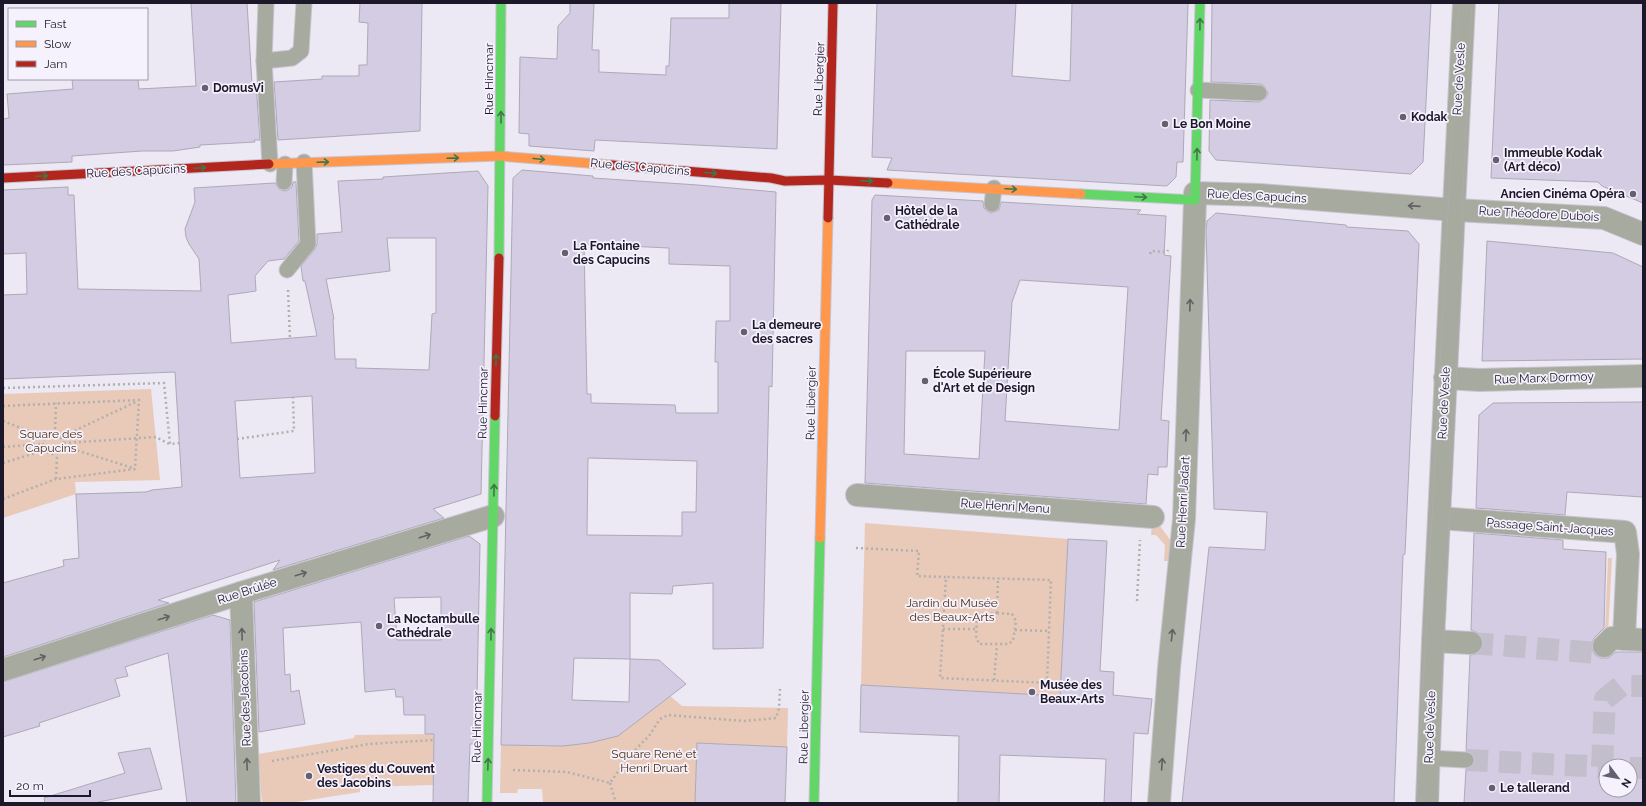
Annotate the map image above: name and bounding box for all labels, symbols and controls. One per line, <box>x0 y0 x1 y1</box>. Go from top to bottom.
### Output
legend <box>8 8 148 80</box>
text: Fast <box>44 17 67 31</box>
one-way arrow <box>1196 18 1204 31</box>
text: Slow <box>44 37 71 51</box>
street label: Rue Libergier <box>811 41 827 116</box>
street label: Rue Hincmar <box>482 42 496 115</box>
street label: Rue de Vesle <box>1450 42 1468 116</box>
text: Jam <box>44 57 67 71</box>
place label: DomusVi <box>213 81 264 95</box>
marker: DomusVi <box>200 83 210 93</box>
place label: Kodak <box>1411 110 1448 124</box>
one-way arrow <box>497 111 505 124</box>
marker: Kodak <box>1398 112 1408 122</box>
place label: Le Bon Moine <box>1173 117 1251 131</box>
marker: Le Bon Moine <box>1160 119 1170 129</box>
place label: Immeuble Kodak (Art déco) <box>1504 146 1602 174</box>
one-way arrow <box>1193 148 1200 161</box>
one-way arrow <box>446 154 459 161</box>
marker: Immeuble Kodak (Art déco) <box>1491 155 1501 165</box>
one-way arrow <box>532 156 545 163</box>
street label: Rue des Capucins <box>590 156 690 178</box>
one-way arrow <box>316 158 329 166</box>
street label: Rue des Capucins <box>86 161 186 181</box>
one-way arrow <box>193 164 206 171</box>
one-way arrow <box>704 169 717 176</box>
one-way arrow <box>35 173 48 180</box>
one-way arrow <box>860 178 873 185</box>
one-way arrow <box>1004 186 1017 193</box>
street label: Rue des Capucins <box>1207 186 1307 206</box>
place label: Ancien Cinéma Opéra <box>1501 187 1625 201</box>
marker: Ancien Cinéma Opéra <box>1628 189 1638 199</box>
one-way arrow <box>1134 194 1147 201</box>
one-way arrow <box>1408 203 1421 210</box>
place label: Hôtel de la Cathédrale <box>895 204 959 232</box>
street label: Rue Théodore Dubois <box>1478 204 1600 224</box>
marker: Hôtel de la Cathédrale <box>882 213 892 223</box>
place label: La Fontaine des Capucins <box>573 239 650 267</box>
marker: La Fontaine des Capucins <box>560 248 570 258</box>
one-way arrow <box>1186 299 1194 312</box>
place label: La demeure des sacres <box>752 318 821 346</box>
marker: La demeure des sacres <box>739 327 749 337</box>
one-way arrow <box>492 354 500 367</box>
street label: Rue Libergier <box>803 365 819 440</box>
street label: Rue Hincmar <box>475 366 491 439</box>
place label: École Supérieure d'Art et de Design <box>933 366 1035 395</box>
street label: Rue de Vesle <box>1435 366 1453 440</box>
street label: Rue Marx Dormoy <box>1494 369 1595 387</box>
marker: École Supérieure d'Art et de Design <box>920 376 930 386</box>
park label: Square des Capucins <box>20 427 83 455</box>
one-way arrow <box>1182 429 1190 442</box>
street label: Rue Henri Jadart <box>1174 456 1192 548</box>
one-way arrow <box>490 484 497 497</box>
street label: Rue Henri Menu <box>960 496 1050 516</box>
street label: Passage Saint-Jacques <box>1486 516 1614 538</box>
one-way arrow <box>419 532 432 539</box>
one-way arrow <box>294 570 307 577</box>
street label: Rue Brûlée <box>216 575 278 607</box>
park label: Jardin du Musée des Beaux-Arts <box>906 596 998 624</box>
place label: La Noctambulle Cathédrale <box>387 612 479 640</box>
one-way arrow <box>157 614 170 621</box>
marker: La Noctambulle Cathédrale <box>374 621 384 631</box>
one-way arrow <box>239 628 246 641</box>
one-way arrow <box>487 628 495 641</box>
one-way arrow <box>1168 629 1176 642</box>
street label: Rue des Jacobins <box>236 649 254 747</box>
one-way arrow <box>34 653 46 661</box>
place label: Musée des Beaux-Arts <box>1040 678 1104 706</box>
marker: Musée des Beaux-Arts <box>1027 687 1037 697</box>
street label: Rue Libergier <box>796 689 812 764</box>
street label: Rue Hincmar <box>469 690 485 763</box>
street label: Rue de Vesle <box>1422 690 1438 764</box>
park label: Square René et Henri Druart <box>611 747 697 775</box>
one-way arrow <box>244 758 251 771</box>
one-way arrow <box>484 758 492 771</box>
one-way arrow <box>1158 758 1165 771</box>
north arrow <box>1598 758 1638 798</box>
place label: Vestiges du Couvent des Jacobins <box>317 762 435 790</box>
marker: Vestiges du Couvent des Jacobins <box>304 771 314 781</box>
scale bar <box>10 772 90 798</box>
text: N <box>1618 776 1634 790</box>
text: 20 m <box>16 779 44 793</box>
place label: Le tallerand <box>1500 781 1570 795</box>
marker: Le tallerand <box>1487 783 1497 793</box>

